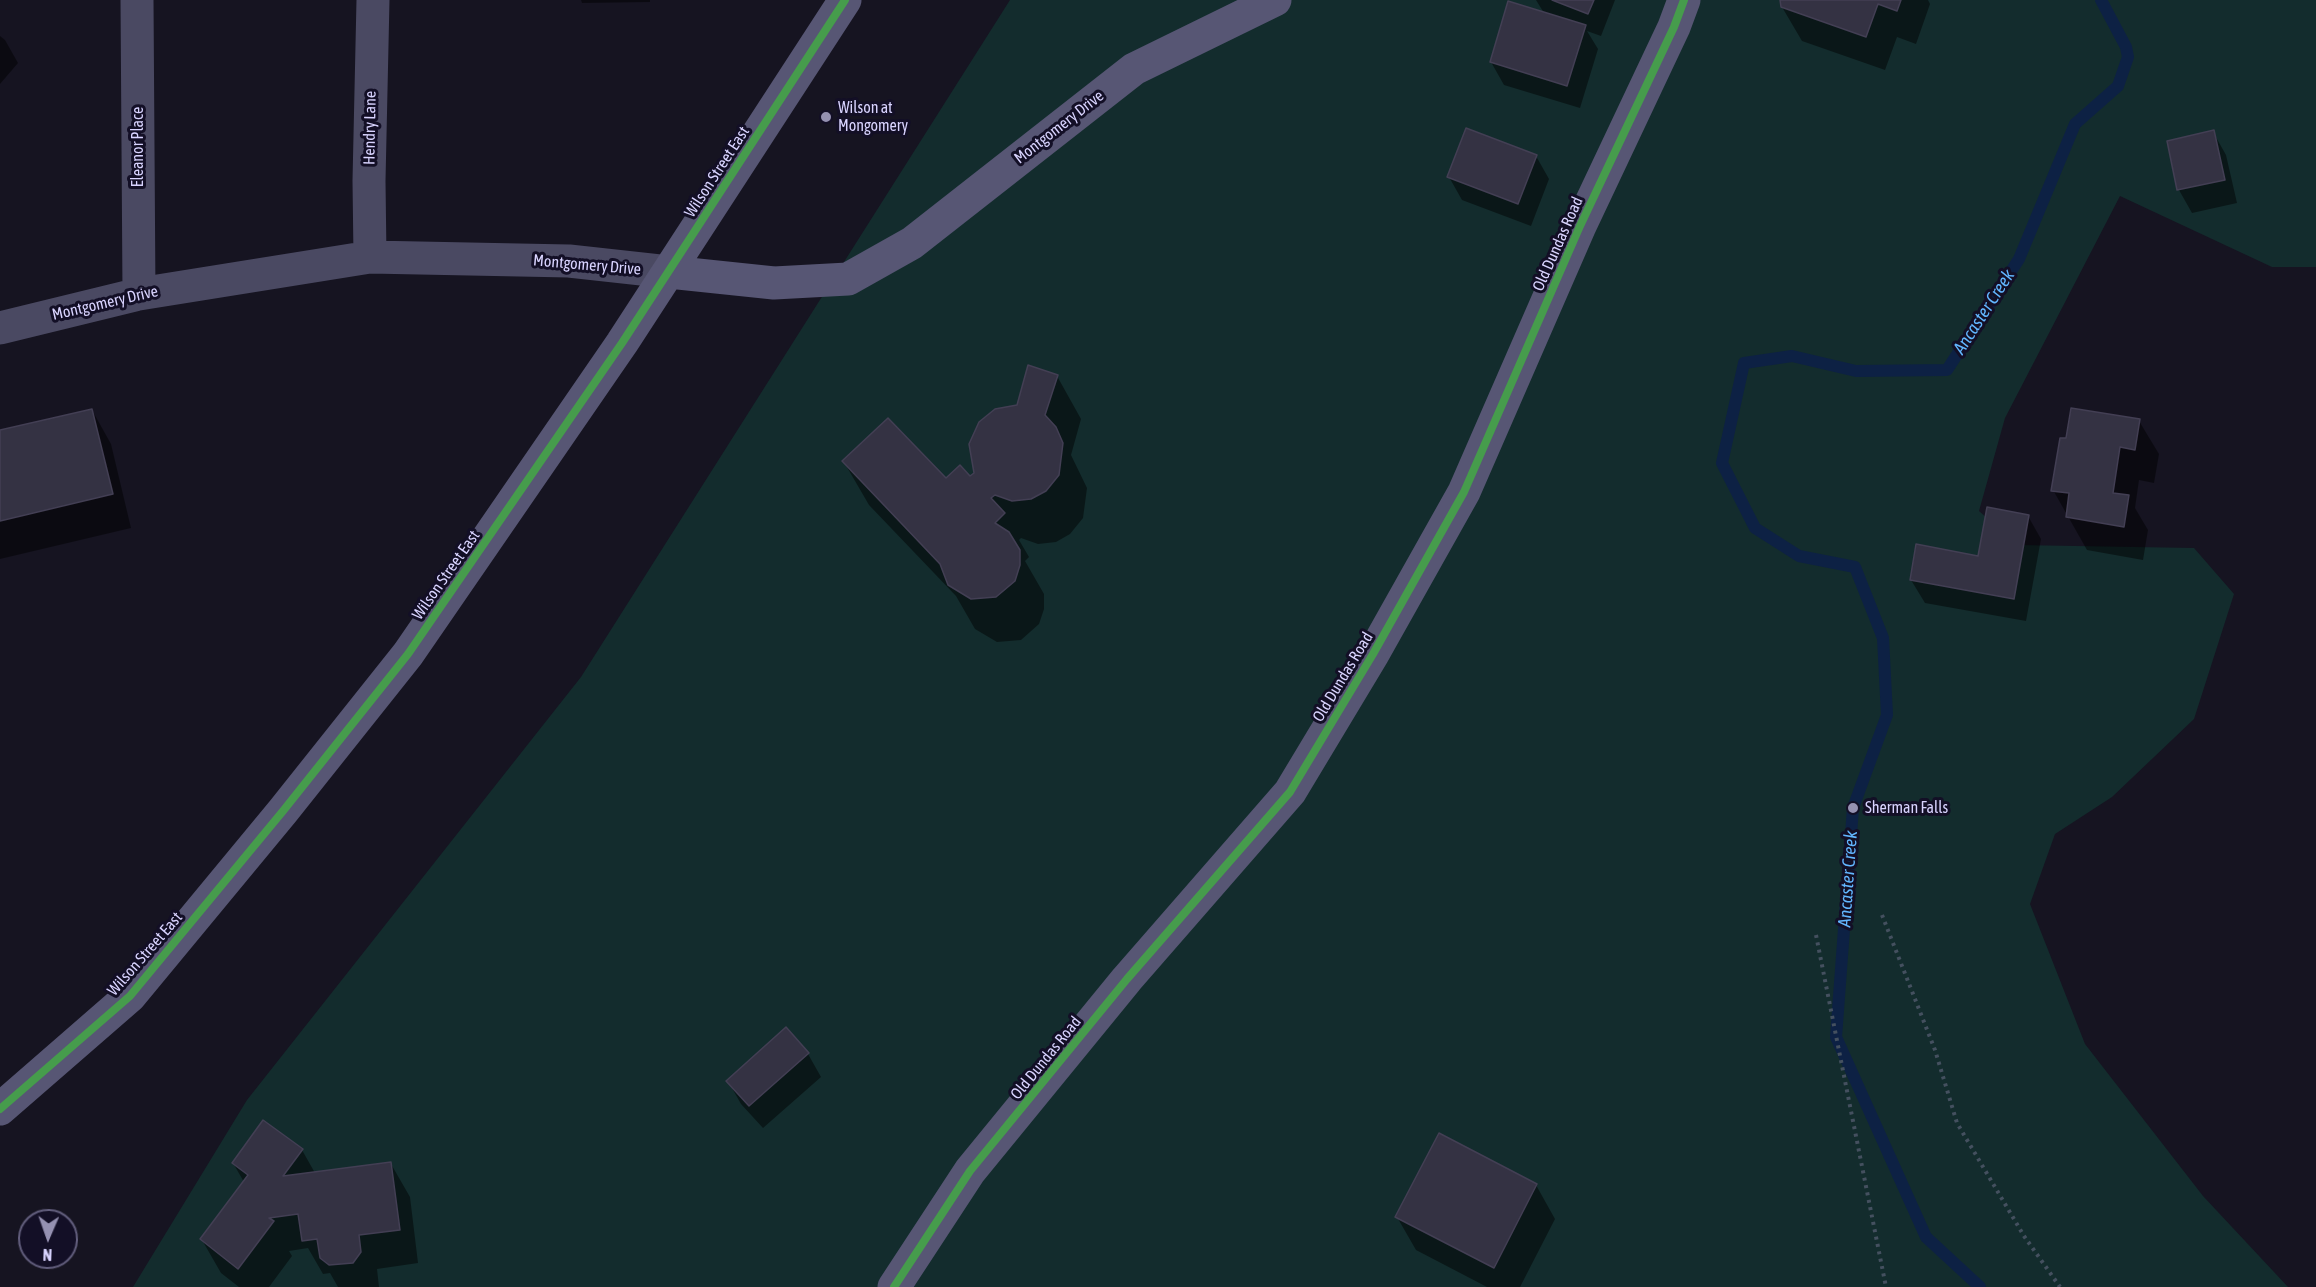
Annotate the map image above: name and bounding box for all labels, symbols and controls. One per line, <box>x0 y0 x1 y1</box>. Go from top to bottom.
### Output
street label: Montgomery Drive <box>1011 86 1107 168</box>
street label: Hendry Lane <box>360 91 380 165</box>
place label: Wilson at Mongomery <box>838 98 908 136</box>
street label: Eleanor Place <box>128 107 148 187</box>
marker: Wilson at Mongomery <box>819 110 833 124</box>
street label: Wilson Street East <box>681 123 753 221</box>
street label: Old Dundas Road <box>1529 194 1587 294</box>
street label: Montgomery Drive <box>532 251 642 279</box>
water label: Ancaster Creek <box>1949 266 2019 358</box>
street label: Montgomery Drive <box>50 281 160 325</box>
street label: Wilson Street East <box>408 527 484 623</box>
street label: Old Dundas Road <box>1309 629 1377 725</box>
place label: Sherman Falls <box>1865 798 1948 818</box>
marker: Sherman Falls <box>1846 801 1860 815</box>
water label: Ancaster Creek <box>1834 830 1862 928</box>
street label: Wilson Street East <box>103 908 187 1000</box>
street label: Old Dundas Road <box>1007 1013 1085 1103</box>
north arrow <box>18 1209 78 1269</box>
text: N <box>42 1246 52 1264</box>

